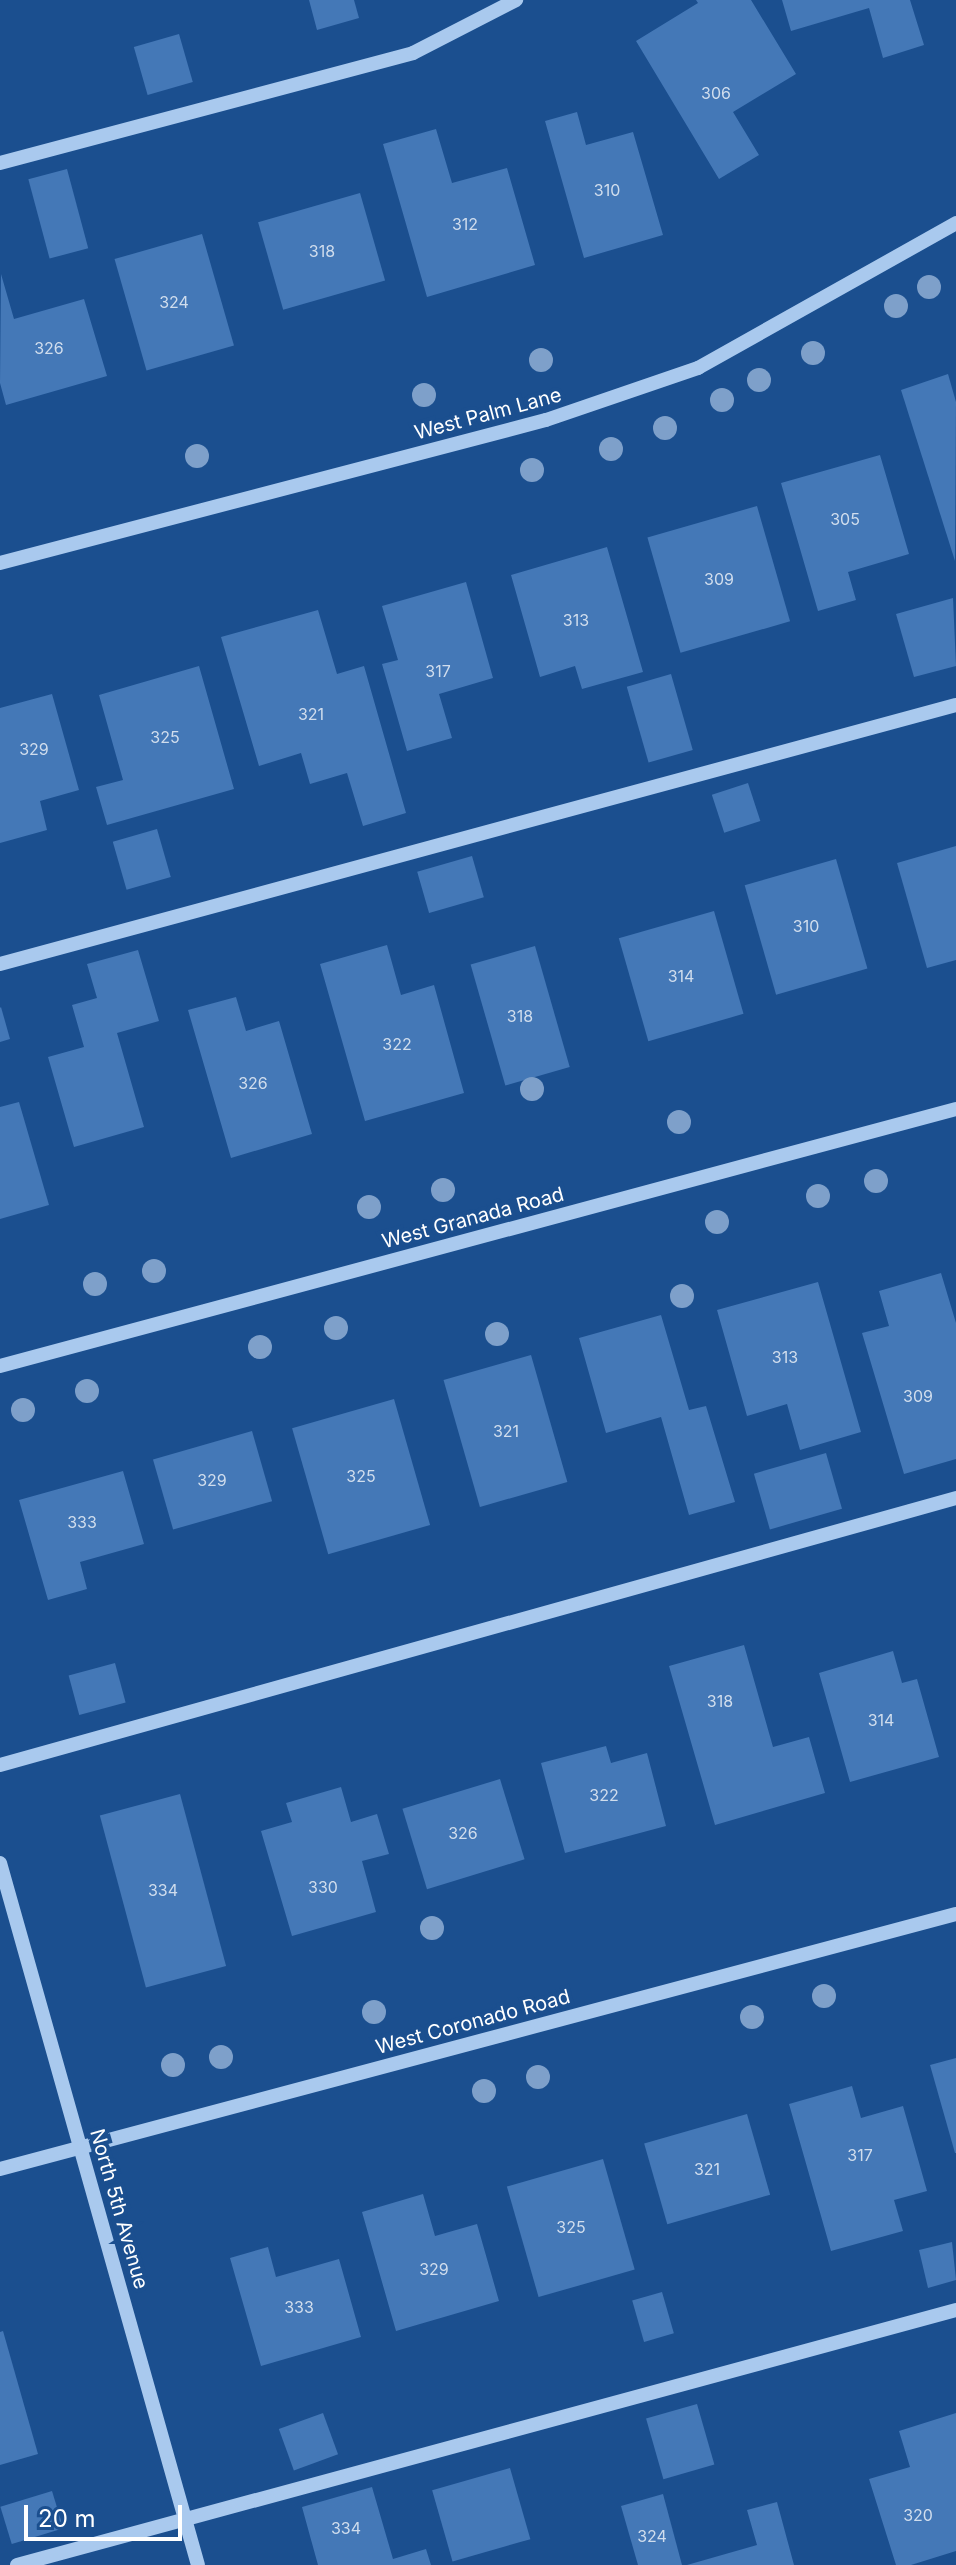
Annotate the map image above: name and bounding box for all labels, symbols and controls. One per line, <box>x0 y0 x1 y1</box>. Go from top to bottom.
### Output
house number: 306 <box>701 83 731 103</box>
house number: 310 <box>594 180 620 200</box>
house number: 312 <box>452 214 478 234</box>
house number: 318 <box>309 241 335 261</box>
house number: 324 <box>159 292 189 312</box>
house number: 326 <box>34 338 64 358</box>
street label: West Palm Lane <box>412 383 564 445</box>
house number: 305 <box>830 509 860 529</box>
house number: 309 <box>704 569 734 589</box>
house number: 313 <box>563 610 589 630</box>
house number: 317 <box>425 661 451 681</box>
house number: 321 <box>298 704 324 724</box>
house number: 325 <box>150 727 180 747</box>
house number: 329 <box>19 739 49 759</box>
house number: 310 <box>793 916 819 936</box>
house number: 314 <box>668 966 694 986</box>
house number: 318 <box>507 1006 533 1026</box>
house number: 322 <box>382 1034 412 1054</box>
house number: 326 <box>238 1073 268 1093</box>
street label: West Granada Road <box>380 1182 566 1254</box>
house number: 313 <box>772 1347 798 1367</box>
house number: 309 <box>903 1386 933 1406</box>
house number: 321 <box>493 1421 519 1441</box>
house number: 325 <box>346 1466 376 1486</box>
house number: 329 <box>197 1470 227 1490</box>
house number: 333 <box>67 1512 97 1532</box>
house number: 318 <box>707 1691 733 1711</box>
house number: 314 <box>868 1710 894 1730</box>
house number: 322 <box>589 1785 619 1805</box>
house number: 326 <box>448 1823 478 1843</box>
house number: 330 <box>308 1877 338 1897</box>
house number: 334 <box>148 1880 178 1900</box>
street label: West Coronado Road <box>373 1985 573 2059</box>
street label: North 5th Avenue <box>85 2126 153 2292</box>
house number: 317 <box>847 2145 873 2165</box>
house number: 321 <box>694 2159 720 2179</box>
house number: 325 <box>556 2217 586 2237</box>
house number: 329 <box>419 2259 449 2279</box>
house number: 333 <box>284 2297 314 2317</box>
scale bar <box>28 2489 186 2539</box>
text: 20 m <box>38 2504 96 2533</box>
house number: 320 <box>903 2505 933 2525</box>
house number: 334 <box>331 2518 361 2538</box>
house number: 324 <box>637 2526 667 2546</box>

